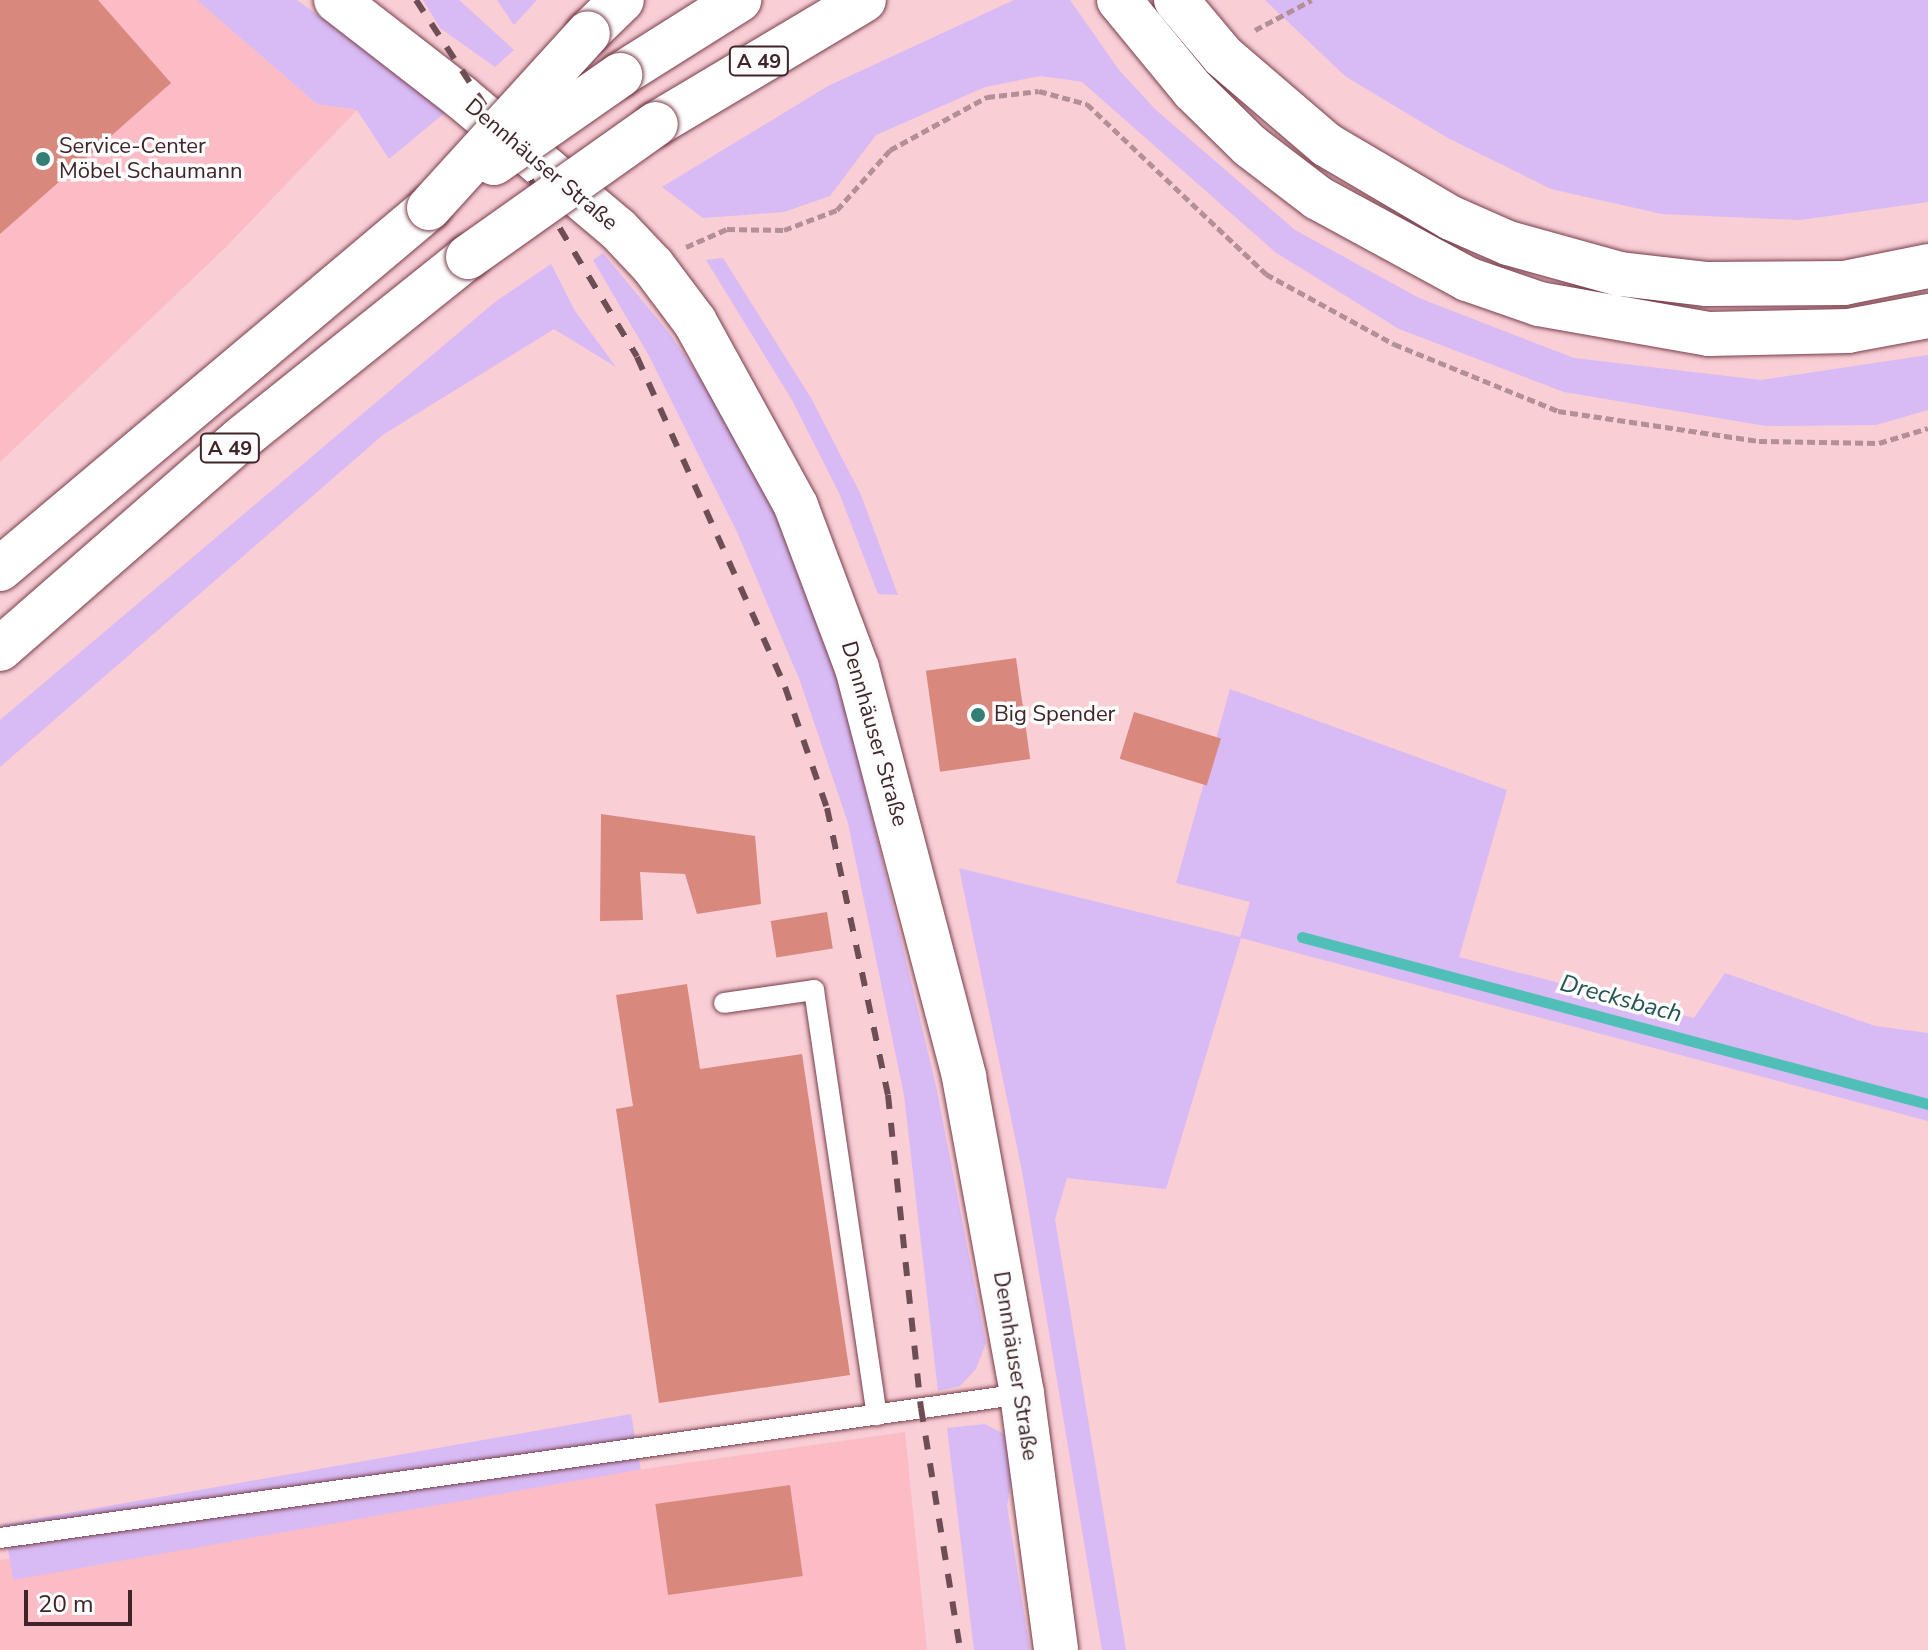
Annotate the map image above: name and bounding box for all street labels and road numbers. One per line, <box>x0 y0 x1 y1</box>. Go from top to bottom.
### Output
road number: A 49 <box>727 45 791 77</box>
street label: Dennhäuser Straße <box>459 93 623 237</box>
road number: A 49 <box>198 432 262 464</box>
street label: Dennhäuser Straße <box>835 638 913 830</box>
street label: Dennhäuser Straße <box>987 1270 1043 1462</box>

